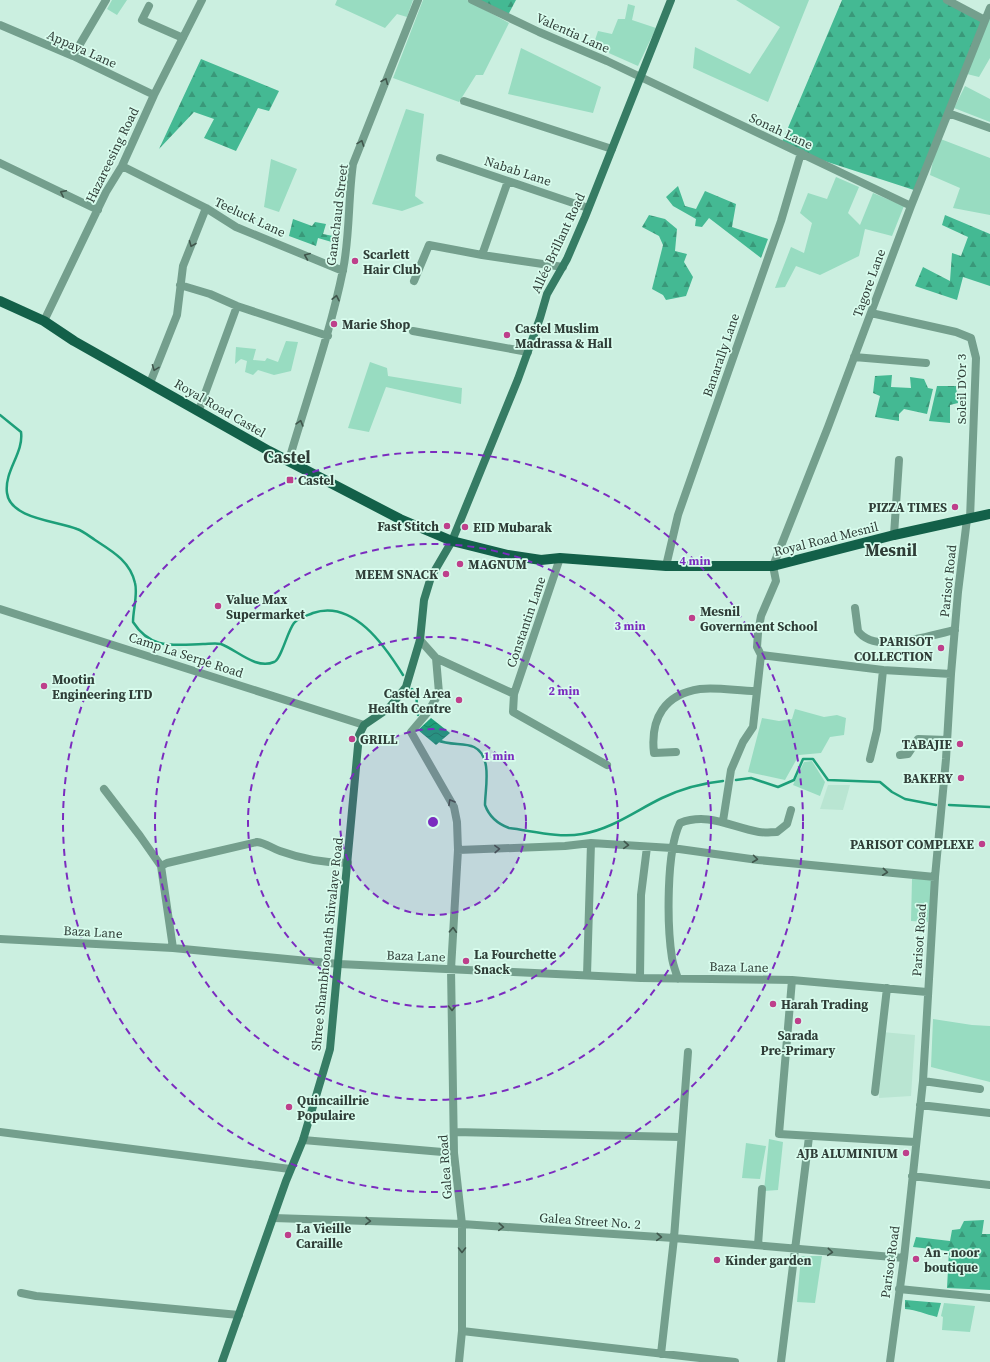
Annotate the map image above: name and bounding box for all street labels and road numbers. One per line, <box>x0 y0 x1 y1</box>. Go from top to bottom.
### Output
street label: Valentia Lane <box>533 9 613 57</box>
street label: Appaya Lane <box>44 26 120 72</box>
street label: Hazareesing Road <box>81 104 143 206</box>
street label: Sonah Lane <box>747 109 816 153</box>
street label: Nabab Lane <box>482 152 554 190</box>
street label: Ganachaud Street <box>322 163 352 267</box>
street label: Allée Brillant Road <box>527 189 589 296</box>
street label: Teeluck Lane <box>212 193 289 241</box>
street label: Tagore Lane <box>849 246 889 319</box>
street label: Banarally Lane <box>699 311 743 399</box>
street label: Soleil D'Or 3 <box>953 354 970 424</box>
street label: Royal Road Castel <box>171 375 269 441</box>
street label: Royal Road Mesnil <box>772 518 880 560</box>
street label: Parisot Road <box>936 543 960 618</box>
street label: Constantin Lane <box>502 574 550 670</box>
street label: Camp La Serpe Road <box>126 628 246 682</box>
street label: Shree Shambhoonath Shivalaye Road <box>307 836 347 1051</box>
street label: Parisot Road <box>908 902 930 977</box>
street label: Baza Lane <box>63 922 123 942</box>
street label: Baza Lane <box>386 946 446 966</box>
street label: Baza Lane <box>709 958 769 976</box>
street label: Galea Road <box>434 1133 456 1200</box>
street label: Galea Street No. 2 <box>539 1209 641 1233</box>
street label: Parisot Road <box>877 1224 904 1299</box>

